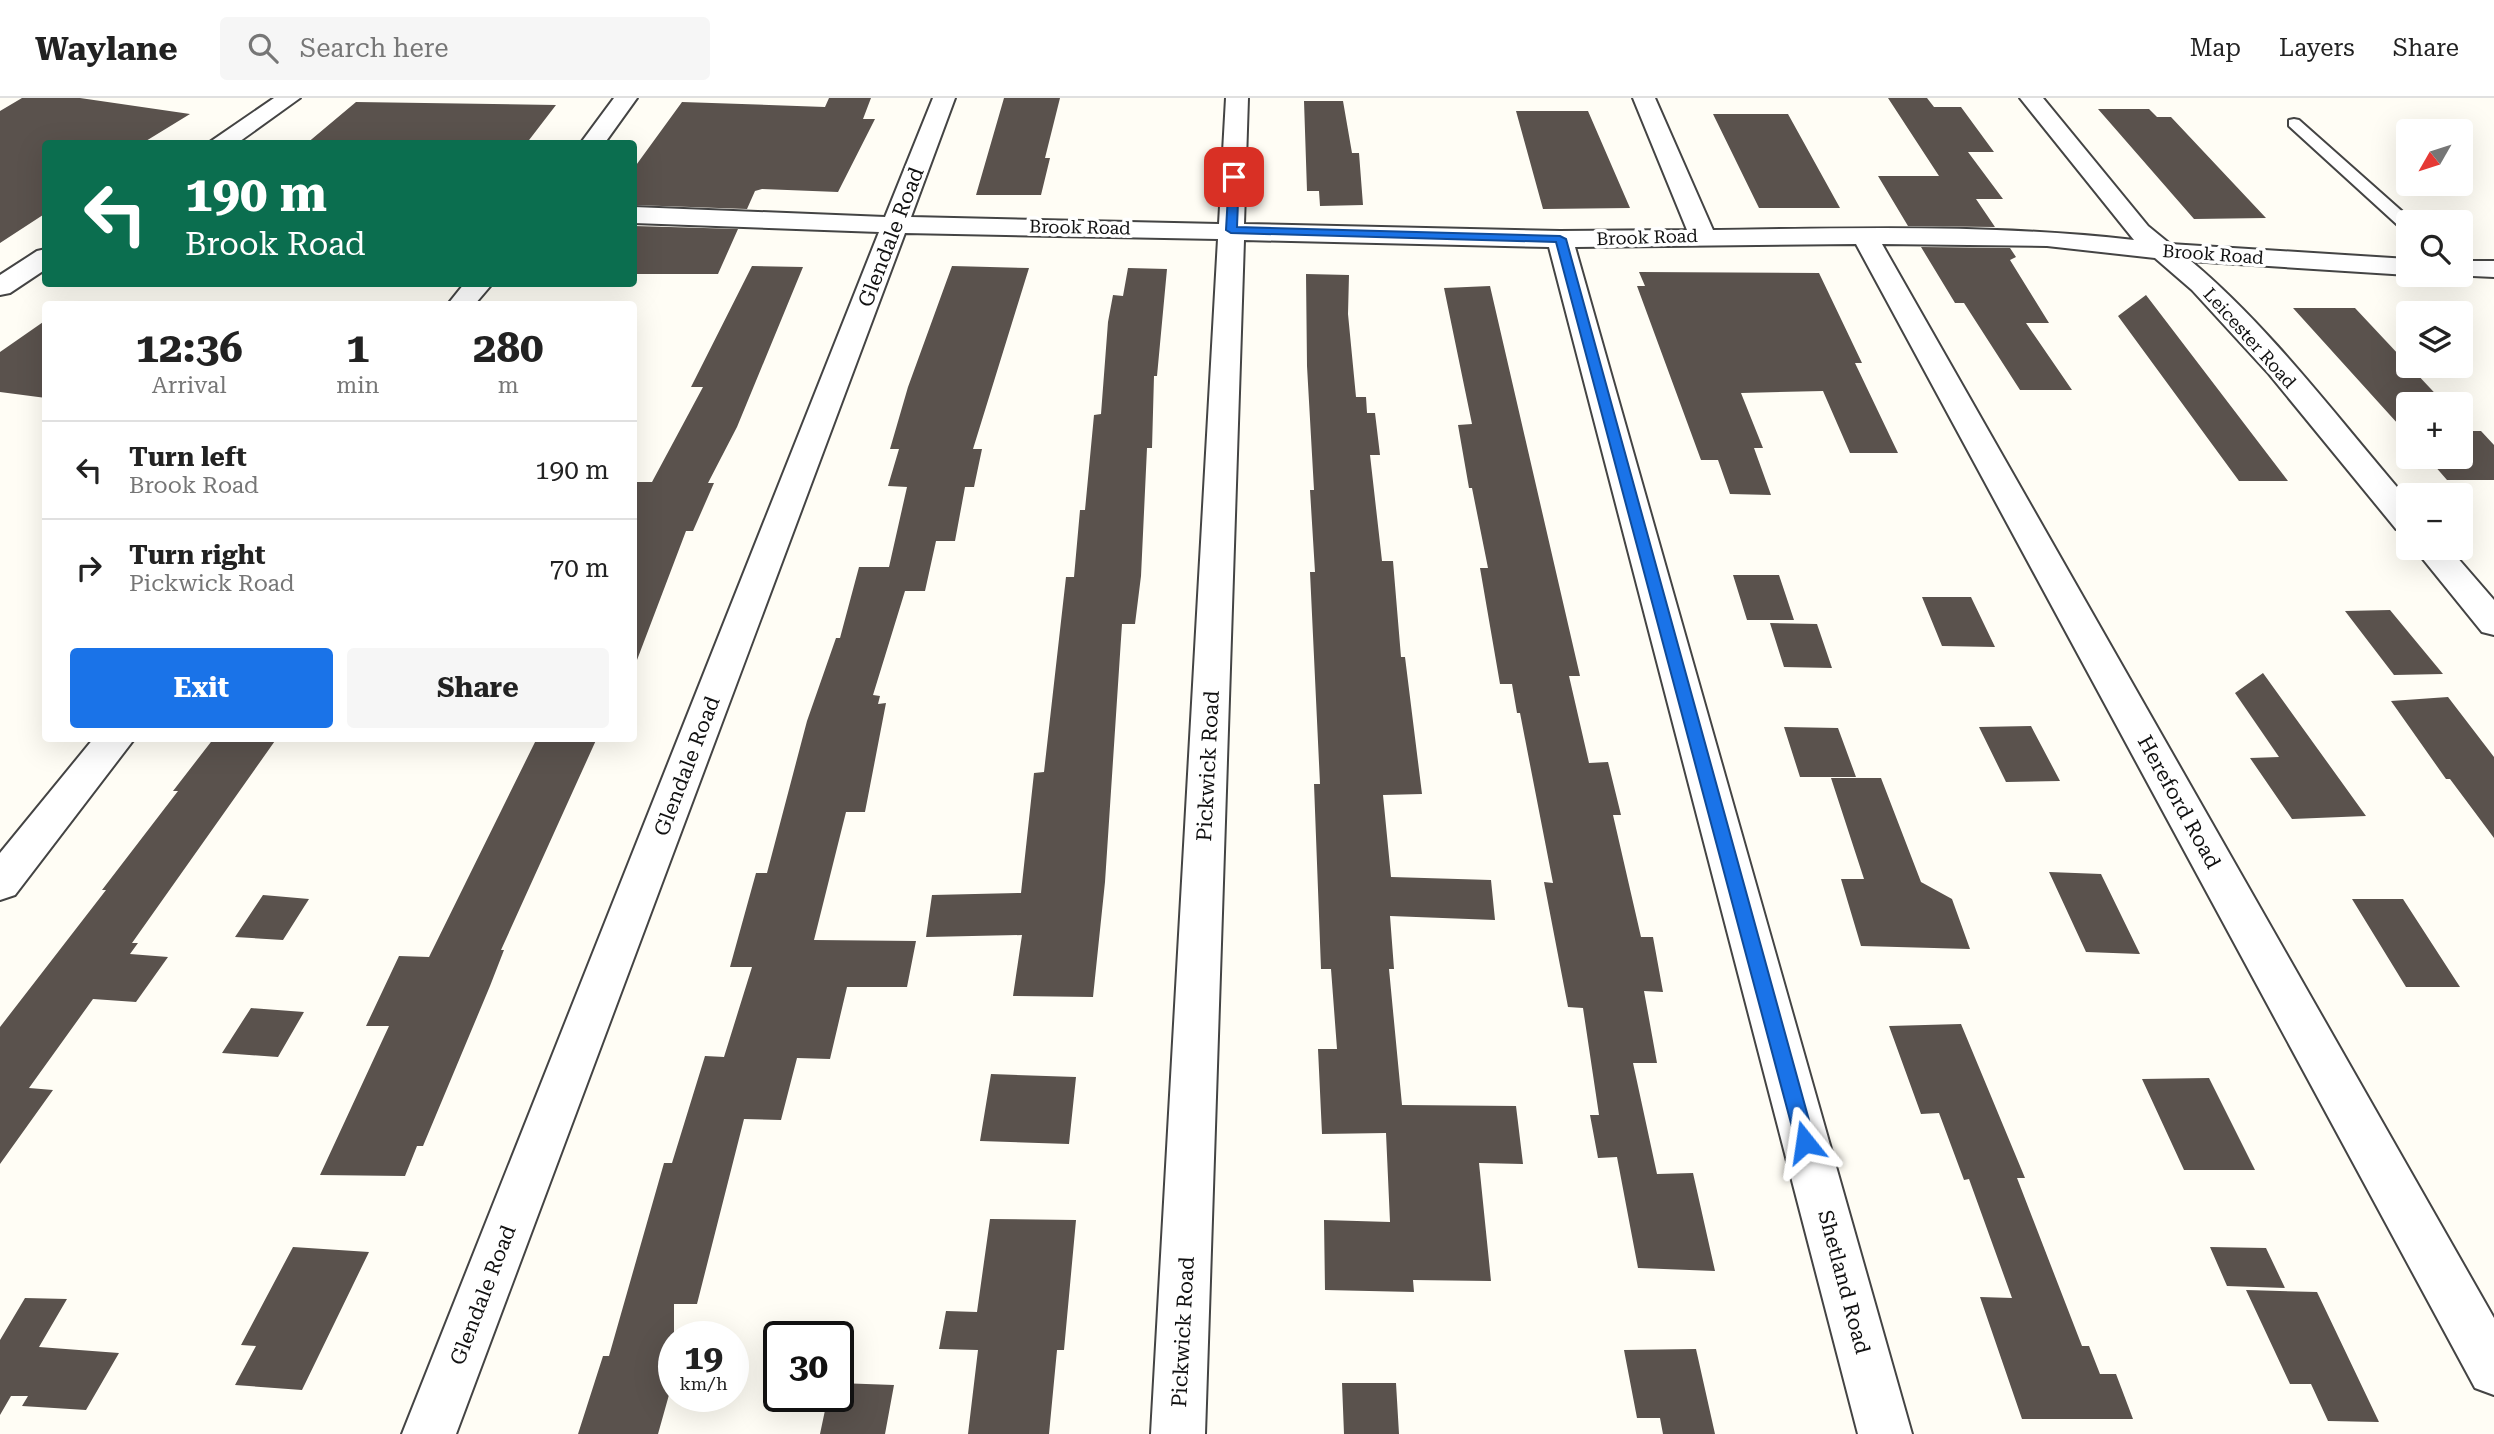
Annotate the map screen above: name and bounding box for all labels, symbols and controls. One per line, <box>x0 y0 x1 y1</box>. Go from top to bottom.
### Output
search box <box>220 17 710 80</box>
text: Waylane <box>35 29 178 68</box>
icon: search <box>244 29 282 67</box>
text: Search here <box>300 33 449 63</box>
text: Map <box>2190 34 2241 62</box>
text: Layers <box>2279 34 2355 62</box>
text: Share <box>2393 34 2459 62</box>
north arrow <box>2396 119 2473 196</box>
map controls <box>2396 119 2473 560</box>
pin <box>1204 147 1264 207</box>
icon: arrive <box>1215 158 1253 196</box>
street label: Glendale Road <box>853 163 929 310</box>
text: 190 m <box>185 166 327 223</box>
icon: left <box>70 168 161 259</box>
button: search <box>2396 210 2473 287</box>
street label: Brook Road <box>1029 216 1131 238</box>
text: Brook Road <box>185 225 366 263</box>
street label: Brook Road <box>1596 225 1699 249</box>
street label: Brook Road <box>2162 240 2265 268</box>
street label: Leicester Road <box>2199 283 2301 393</box>
button: layers <box>2396 301 2473 378</box>
text: 12:36 <box>136 323 243 372</box>
text: 1 <box>346 323 370 372</box>
text: 280 <box>473 323 543 372</box>
text: Arrival <box>152 372 226 399</box>
text: min <box>336 372 379 399</box>
text: m <box>498 372 519 399</box>
button: + <box>2396 392 2473 469</box>
text: Turn left <box>129 442 247 472</box>
icon: left <box>70 451 108 489</box>
text: 190 m <box>535 455 609 485</box>
text: Brook Road <box>129 472 259 499</box>
button: − <box>2396 483 2473 560</box>
text: Turn right <box>129 540 265 570</box>
icon: right <box>70 549 108 587</box>
text: 70 m <box>550 553 609 583</box>
text: Pickwick Road <box>129 570 295 597</box>
button: Exit <box>70 648 333 728</box>
button: Share <box>347 648 609 728</box>
street label: Pickwick Road <box>1192 689 1224 842</box>
street label: Glendale Road <box>649 692 725 839</box>
street label: Hereford Road <box>2133 731 2226 873</box>
position arrow <box>1768 1105 1842 1179</box>
street label: Shetland Road <box>1813 1208 1875 1357</box>
street label: Glendale Road <box>445 1221 521 1368</box>
street label: Pickwick Road <box>1167 1255 1199 1408</box>
speed limit sign: 30 <box>763 1321 854 1412</box>
text: 19 <box>684 1337 723 1378</box>
text: km/h <box>679 1373 728 1394</box>

